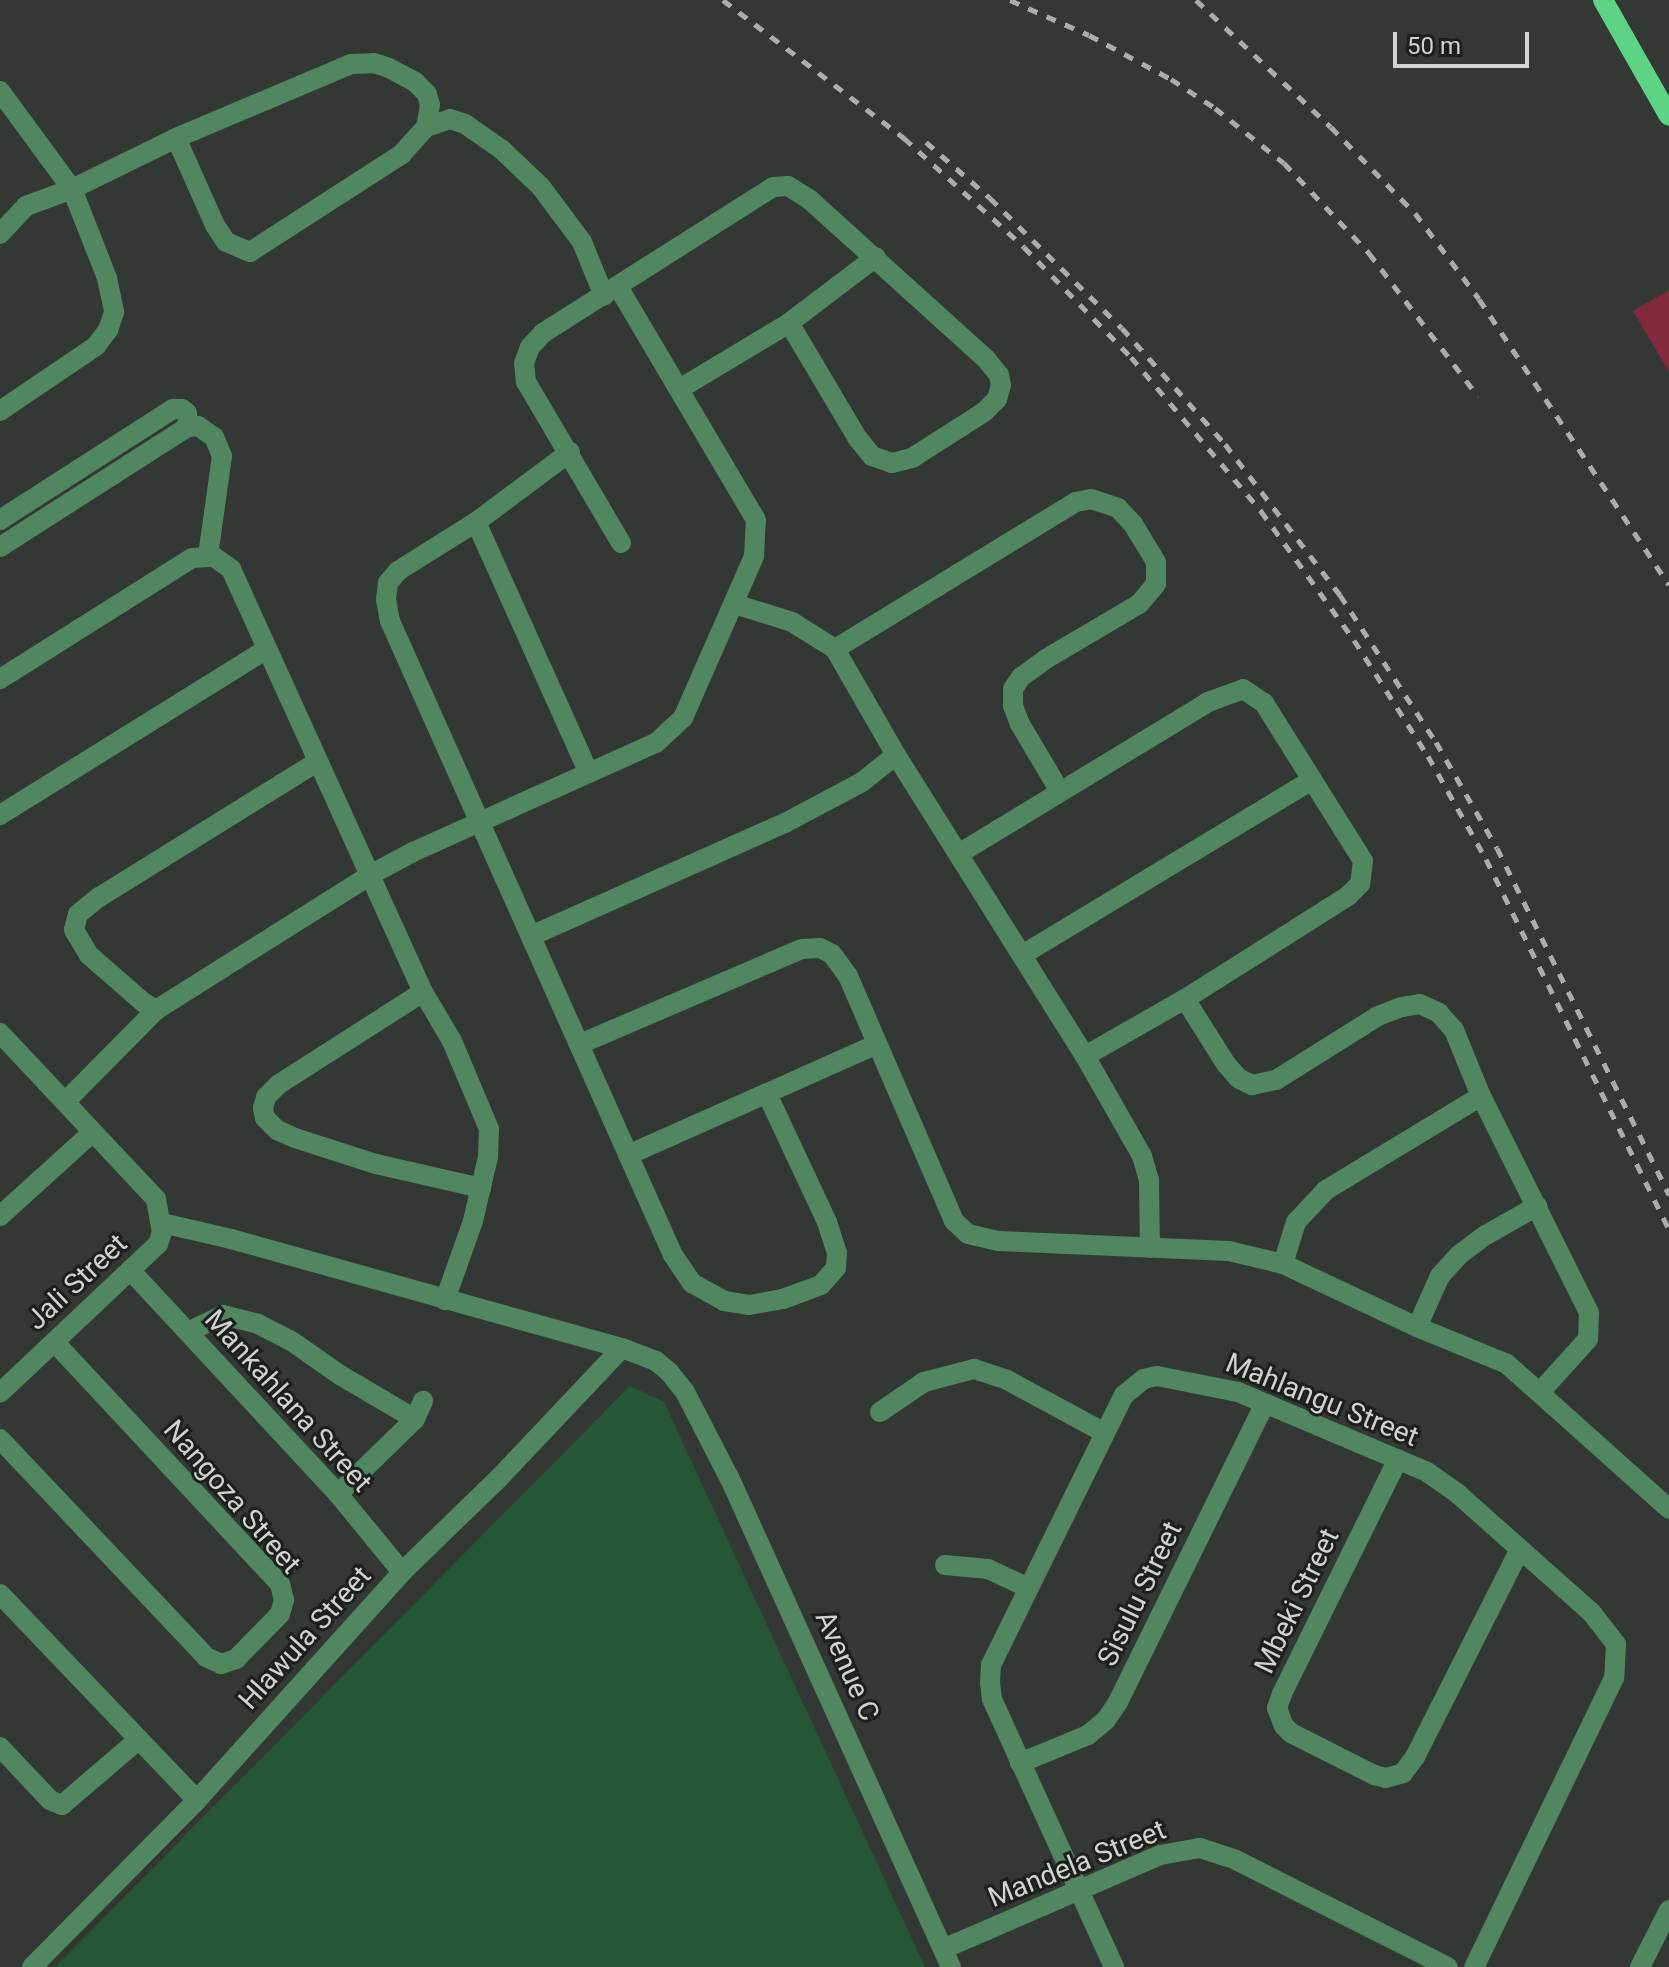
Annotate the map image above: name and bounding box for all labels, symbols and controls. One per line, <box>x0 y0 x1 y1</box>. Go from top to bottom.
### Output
scale bar <box>1397 16 1533 66</box>
text: 50 m <box>1407 32 1461 60</box>
street label: Jali Street <box>20 1227 134 1337</box>
street label: Mankahlana Street <box>197 1303 379 1499</box>
street label: Mahlangu Street <box>1221 1346 1423 1454</box>
street label: Nangoza Street <box>156 1413 308 1581</box>
street label: Sisulu Street <box>1091 1516 1189 1672</box>
street label: Mbeki Street <box>1248 1523 1346 1679</box>
street label: Hlawula Street <box>232 1559 378 1717</box>
street label: Avenue C <box>808 1606 886 1726</box>
street label: Mandela Street <box>983 1813 1171 1915</box>

